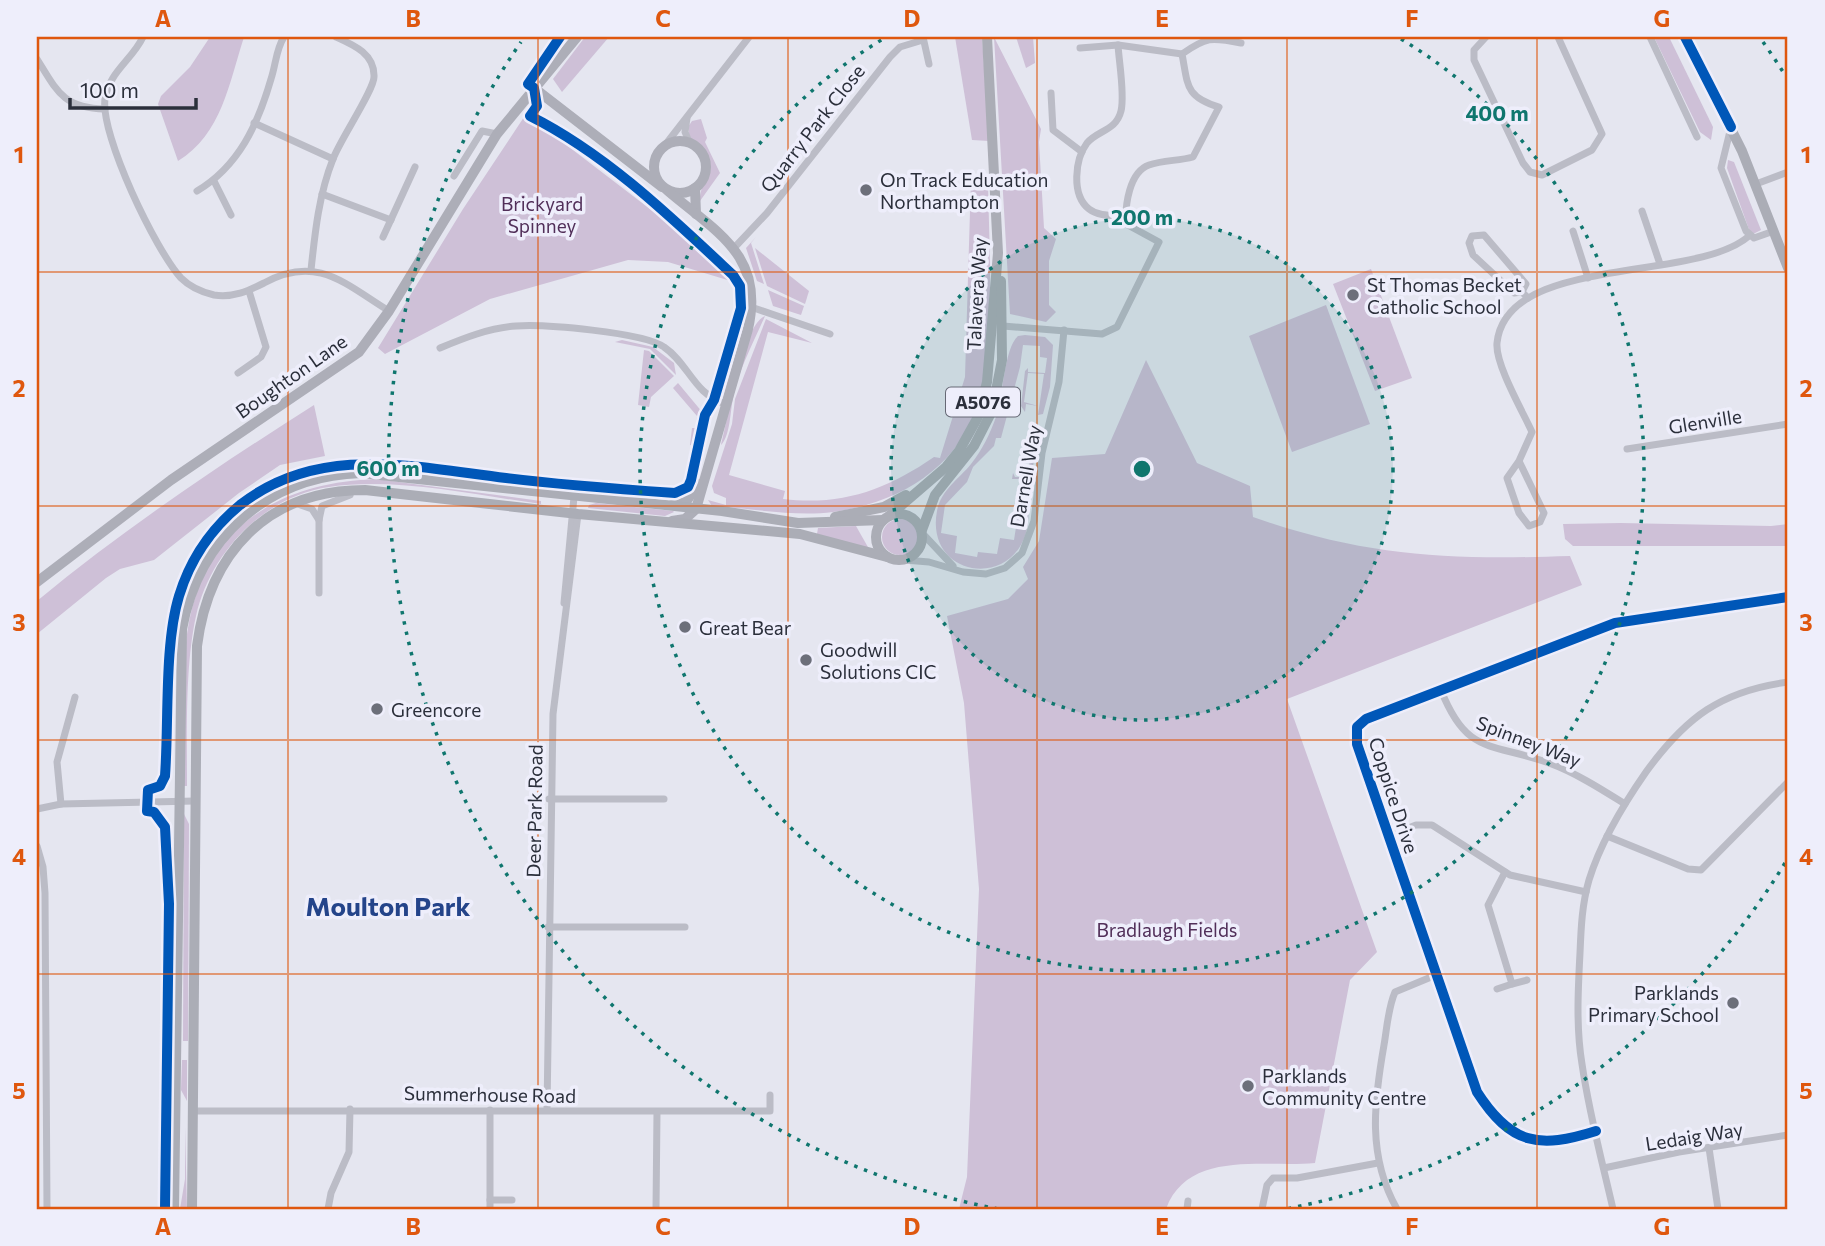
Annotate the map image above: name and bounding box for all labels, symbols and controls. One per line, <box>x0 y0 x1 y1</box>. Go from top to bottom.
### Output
text: A <box>155 4 172 32</box>
text: B <box>405 4 421 32</box>
text: C <box>655 4 671 32</box>
text: D <box>904 4 921 32</box>
text: E <box>1155 4 1169 32</box>
text: F <box>1405 4 1419 32</box>
text: G <box>1654 4 1670 32</box>
street label: Quarry Park Close <box>755 60 869 196</box>
scale bar <box>70 66 196 110</box>
text: 100 m <box>80 77 139 102</box>
text: 400 m <box>1465 100 1529 125</box>
text: 1 <box>14 140 24 168</box>
text: 1 <box>1801 140 1811 168</box>
place label: On Track Education Northampton <box>880 168 1048 213</box>
marker: On Track Education Northampton <box>858 182 874 198</box>
park label: Brickyard Spinney <box>501 192 583 237</box>
text: 200 m <box>1111 204 1173 229</box>
street label: Talavera Way <box>962 237 990 351</box>
place label: St Thomas Becket Catholic School <box>1367 273 1522 318</box>
marker: St Thomas Becket Catholic School <box>1345 287 1361 303</box>
street label: Boughton Lane <box>231 329 351 423</box>
text: 2 <box>12 374 26 402</box>
text: 2 <box>1799 374 1813 402</box>
road number: A5076 <box>946 388 1020 416</box>
street label: Glenville <box>1667 404 1743 438</box>
street label: Darnell Way <box>1005 423 1045 529</box>
text: 600 m <box>356 455 420 480</box>
centre of rings <box>1130 457 1154 481</box>
text: 3 <box>12 608 26 636</box>
text: 3 <box>1799 608 1813 636</box>
place label: Great Bear <box>699 616 792 639</box>
marker: Great Bear <box>677 619 693 635</box>
place label: Goodwill Solutions CIC <box>820 638 936 683</box>
marker: Goodwill Solutions CIC <box>798 652 814 668</box>
place label: Greencore <box>391 698 481 721</box>
marker: Greencore <box>369 701 385 717</box>
street label: Spinney Way <box>1473 711 1585 772</box>
street label: Coppice Drive <box>1364 734 1424 856</box>
street label: Deer Park Road <box>521 744 547 878</box>
text: 4 <box>12 842 26 870</box>
text: 4 <box>1799 842 1813 870</box>
district label: Moulton Park <box>306 890 471 921</box>
park label: Bradlaugh Fields <box>1096 918 1238 941</box>
place label: Parklands Primary School <box>1588 981 1719 1026</box>
marker: Parklands Primary School <box>1725 995 1741 1011</box>
place label: Parklands Community Centre <box>1262 1064 1426 1109</box>
text: 5 <box>12 1076 26 1104</box>
text: 5 <box>1799 1076 1813 1104</box>
marker: Parklands Community Centre <box>1240 1078 1256 1094</box>
street label: Summerhouse Road <box>404 1081 576 1107</box>
street label: Ledaig Way <box>1644 1117 1745 1155</box>
text: A <box>155 1212 172 1240</box>
text: B <box>405 1212 421 1240</box>
text: C <box>655 1212 671 1240</box>
text: D <box>904 1212 921 1240</box>
text: E <box>1155 1212 1169 1240</box>
text: F <box>1405 1212 1419 1240</box>
text: G <box>1654 1212 1670 1240</box>

